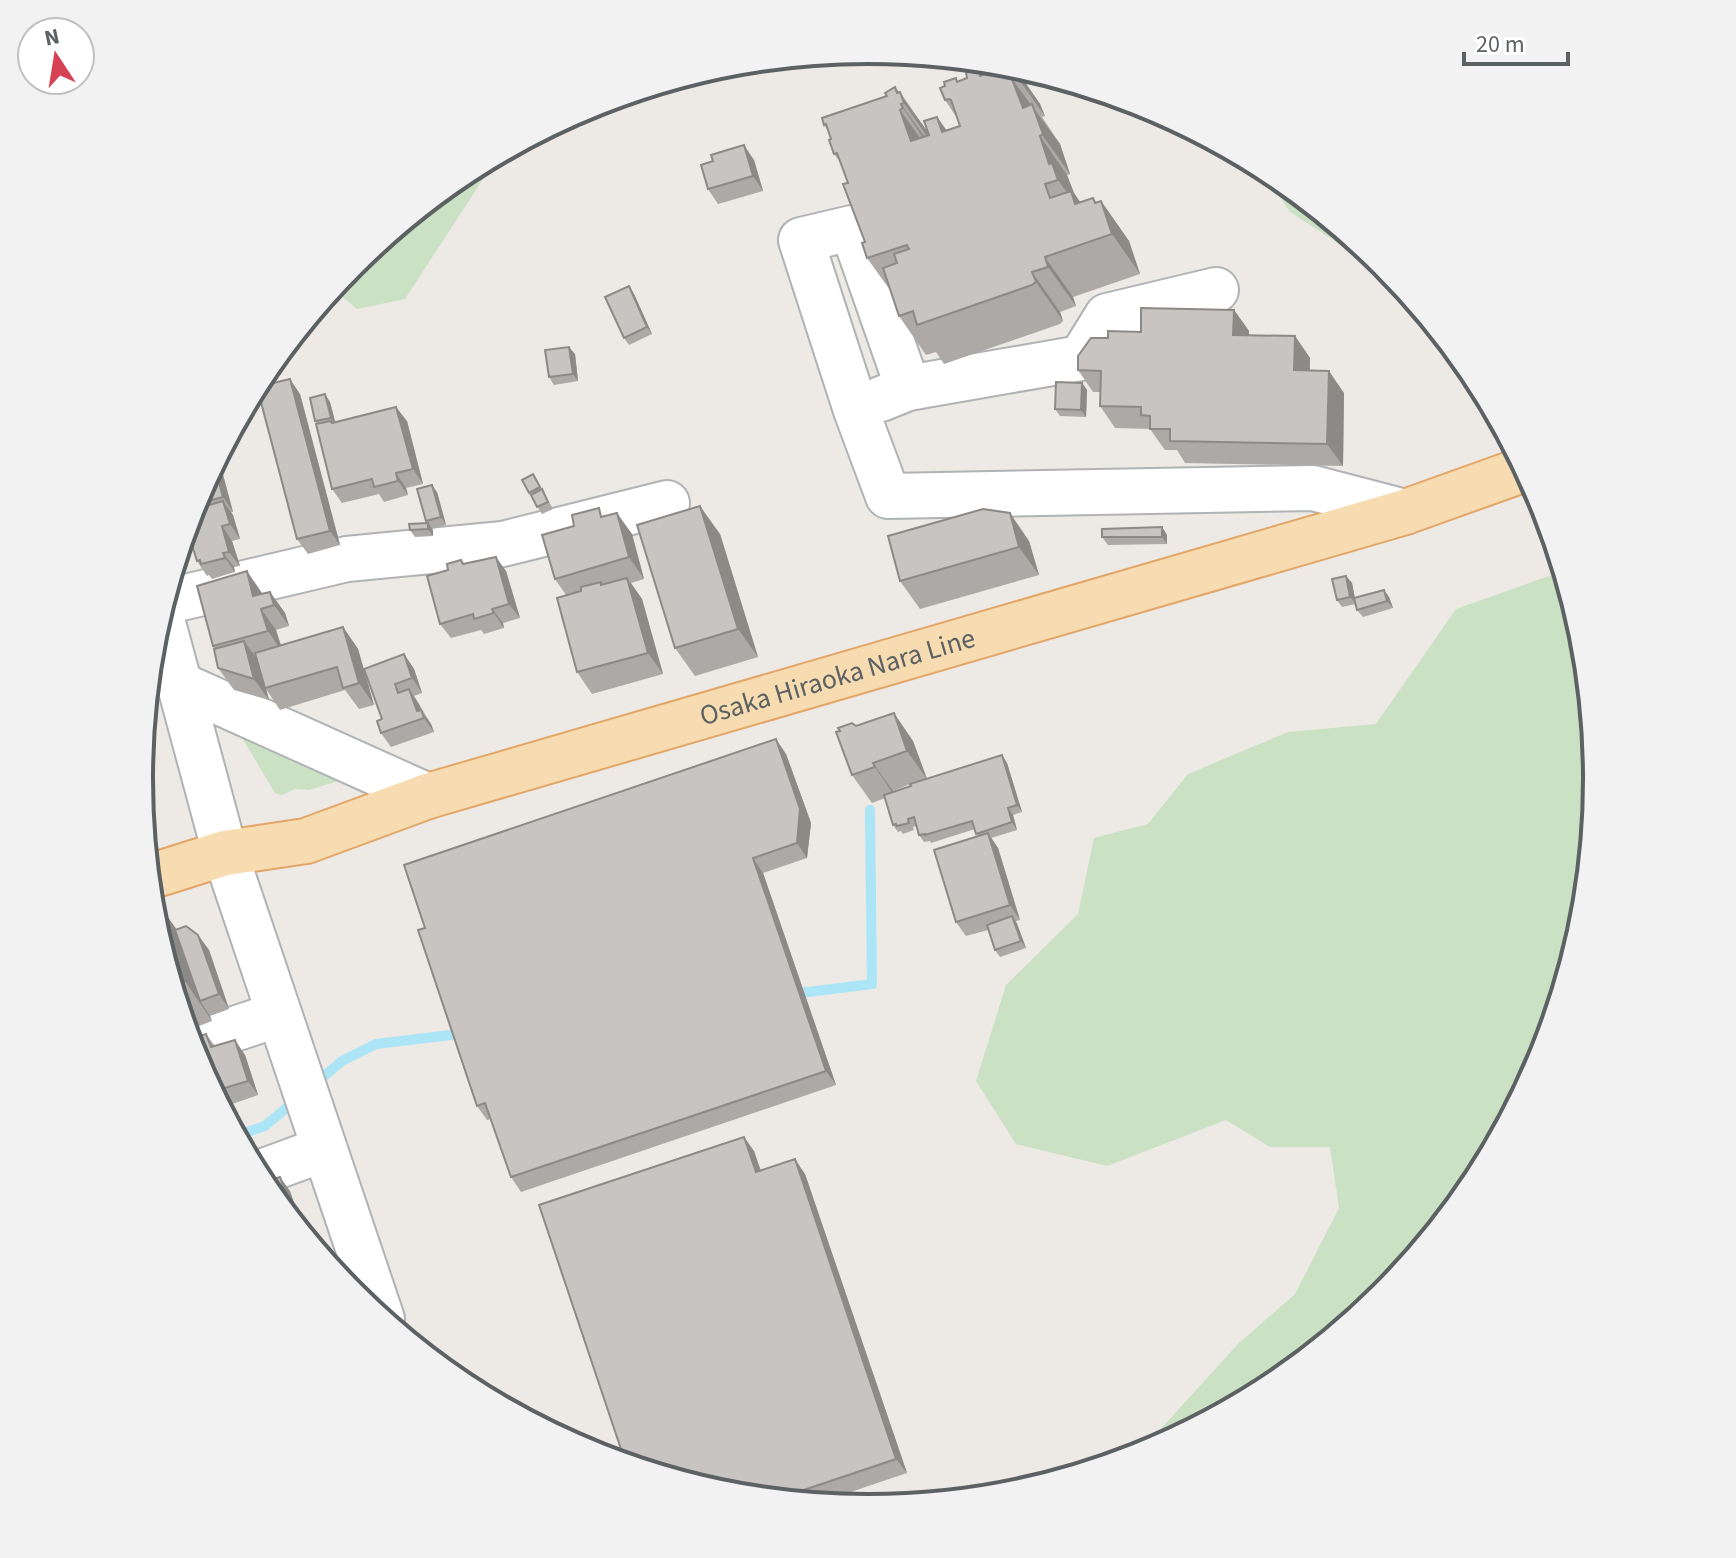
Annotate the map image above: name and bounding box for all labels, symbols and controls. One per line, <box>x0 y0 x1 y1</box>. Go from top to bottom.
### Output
north arrow <box>16 16 96 96</box>
scale bar <box>1464 16 1568 66</box>
text: N <box>42 20 63 55</box>
text: 20 m <box>1476 27 1525 62</box>
street label: Osaka Hiraoka Nara Line <box>695 618 980 736</box>

